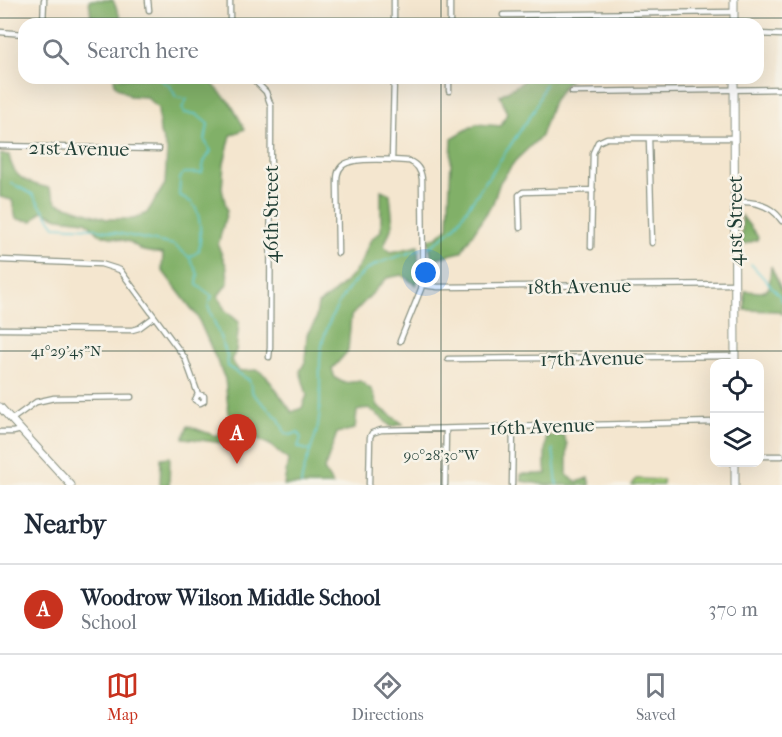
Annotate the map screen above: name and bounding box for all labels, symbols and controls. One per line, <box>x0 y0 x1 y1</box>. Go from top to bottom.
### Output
search box <box>18 18 764 84</box>
icon: search <box>39 35 72 68</box>
text: Search here <box>87 38 199 64</box>
street label: 21st Avenue <box>28 136 130 161</box>
street label: 46th Street <box>260 165 283 263</box>
street label: 41st Street <box>724 176 747 266</box>
your location <box>411 258 440 287</box>
street label: 18th Avenue <box>527 274 632 299</box>
text: 41°29'45"N <box>31 342 102 360</box>
street label: 17th Avenue <box>540 346 644 371</box>
map controls <box>710 359 764 467</box>
button: locate <box>710 359 764 413</box>
street label: 16th Avenue <box>489 413 595 440</box>
button: layers <box>710 413 764 467</box>
pin: A <box>218 414 256 464</box>
text: 90°28'30"W <box>403 446 480 464</box>
text: Nearby <box>24 509 106 540</box>
text: Woodrow Wilson Middle School <box>81 585 381 611</box>
text: A <box>37 598 50 621</box>
text: 370 m <box>708 598 758 621</box>
text: School <box>81 611 137 634</box>
tab: Map <box>106 669 139 724</box>
tab: Directions <box>352 669 424 724</box>
tab: Saved <box>636 669 676 724</box>

